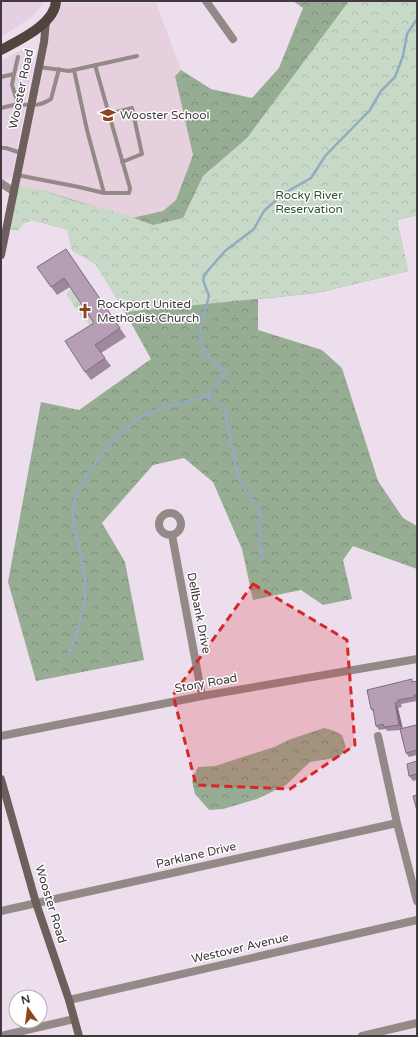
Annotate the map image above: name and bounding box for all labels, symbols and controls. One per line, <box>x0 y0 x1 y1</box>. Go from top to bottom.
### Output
street label: Wooster Road <box>6 48 36 130</box>
school or university icon: Wooster School <box>99 106 117 124</box>
place label: Wooster School <box>120 108 210 122</box>
park label: Rocky River Reservation <box>275 188 343 216</box>
place label: Rockport United Methodist Church <box>97 297 199 325</box>
church icon: Rockport United Methodist Church <box>76 302 94 320</box>
street label: Dellbank Drive <box>184 571 214 655</box>
street label: Story Road <box>174 671 238 695</box>
street label: Parklane Drive <box>154 839 238 871</box>
street label: Wooster Road <box>32 863 70 945</box>
street label: Westover Avenue <box>190 930 290 966</box>
north arrow <box>8 989 48 1029</box>
text: N <box>20 992 32 1007</box>

